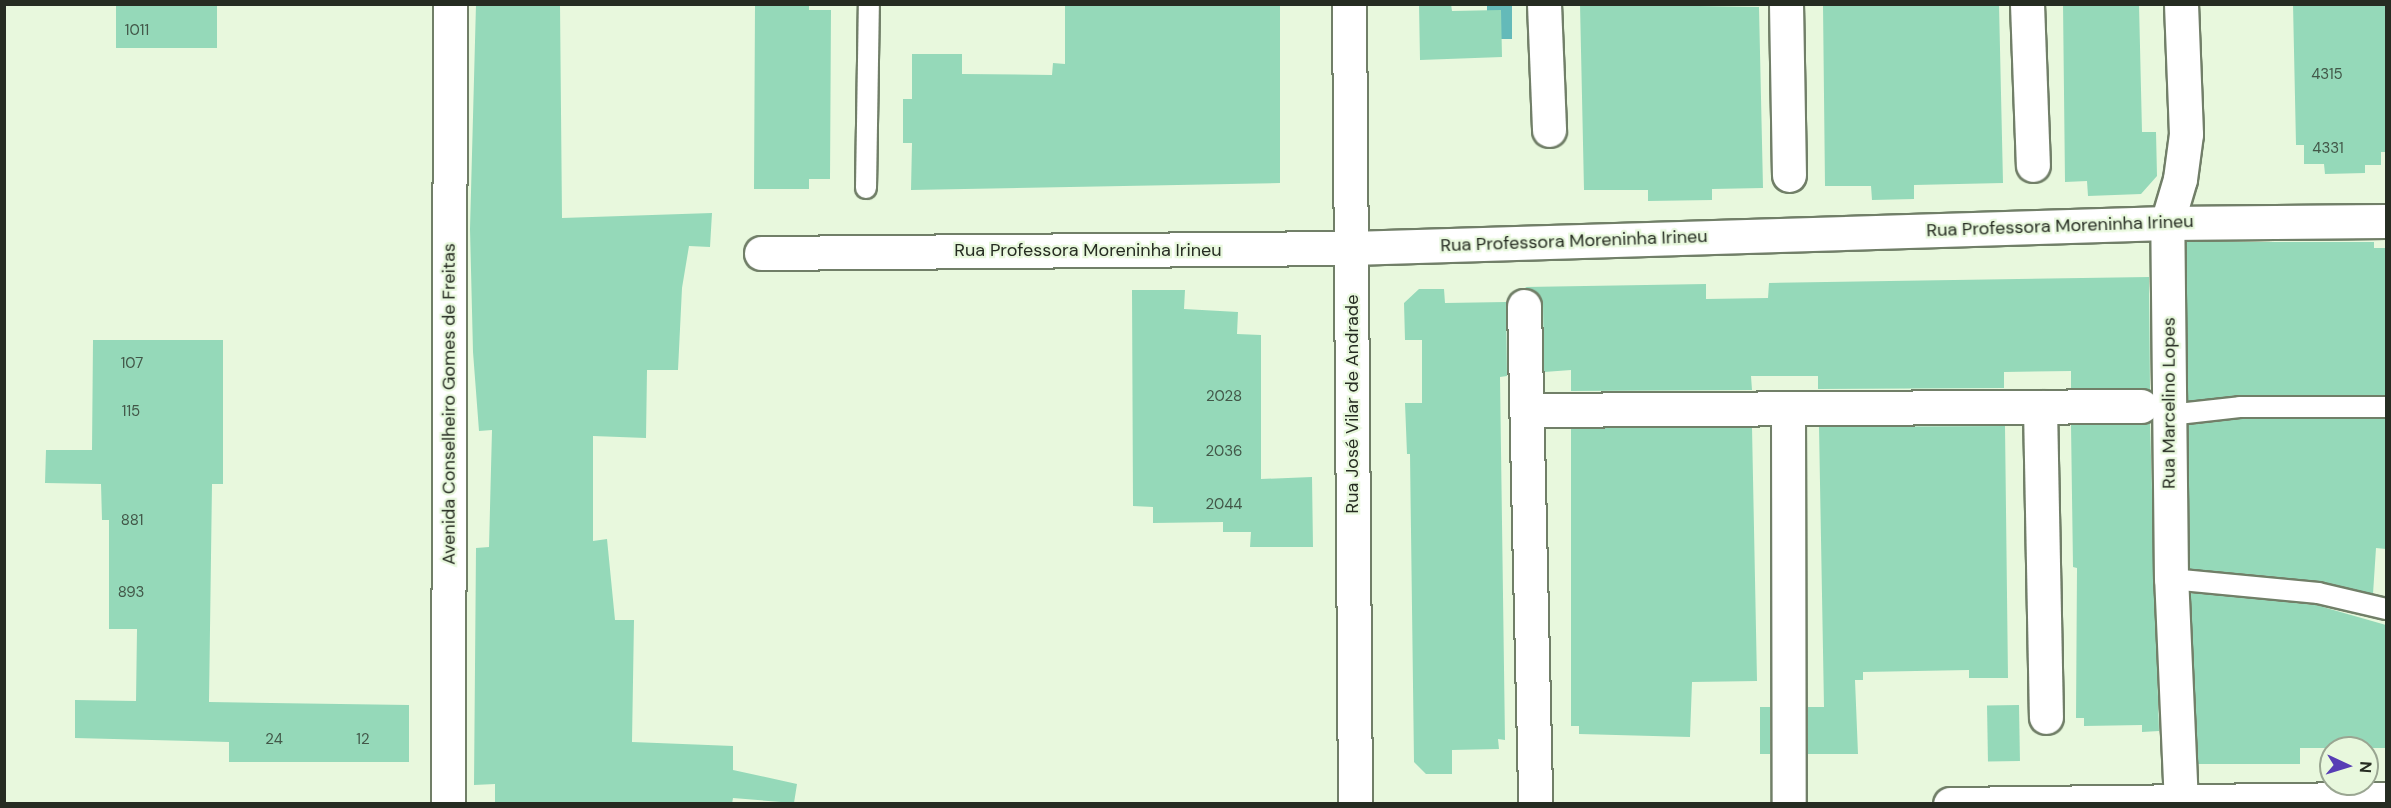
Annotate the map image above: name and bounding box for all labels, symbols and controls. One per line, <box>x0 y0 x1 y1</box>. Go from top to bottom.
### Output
house number: 1011 <box>125 22 149 40</box>
house number: 4315 <box>2311 66 2343 84</box>
house number: 4331 <box>2312 140 2344 158</box>
street label: Rua Professora Moreninha Irineu <box>1926 211 2194 241</box>
street label: Rua Professora Moreninha Irineu <box>1440 226 1708 256</box>
street label: Rua Professora Moreninha Irineu <box>954 239 1222 261</box>
street label: Avenida Conselheiro Gomes de Freitas <box>438 243 460 565</box>
street label: Rua José Vilar de Andrade <box>1341 295 1363 513</box>
street label: Rua Marcelino Lopes <box>2158 317 2180 489</box>
house number: 107 <box>121 355 143 373</box>
house number: 2028 <box>1206 388 1242 406</box>
house number: 115 <box>122 403 140 421</box>
house number: 2036 <box>1205 443 1243 461</box>
house number: 2044 <box>1206 496 1242 514</box>
house number: 881 <box>121 512 143 530</box>
house number: 893 <box>118 584 144 602</box>
house number: 24 <box>265 731 283 749</box>
house number: 12 <box>356 731 370 749</box>
north arrow <box>2319 736 2379 796</box>
text: N <box>2355 761 2376 774</box>

